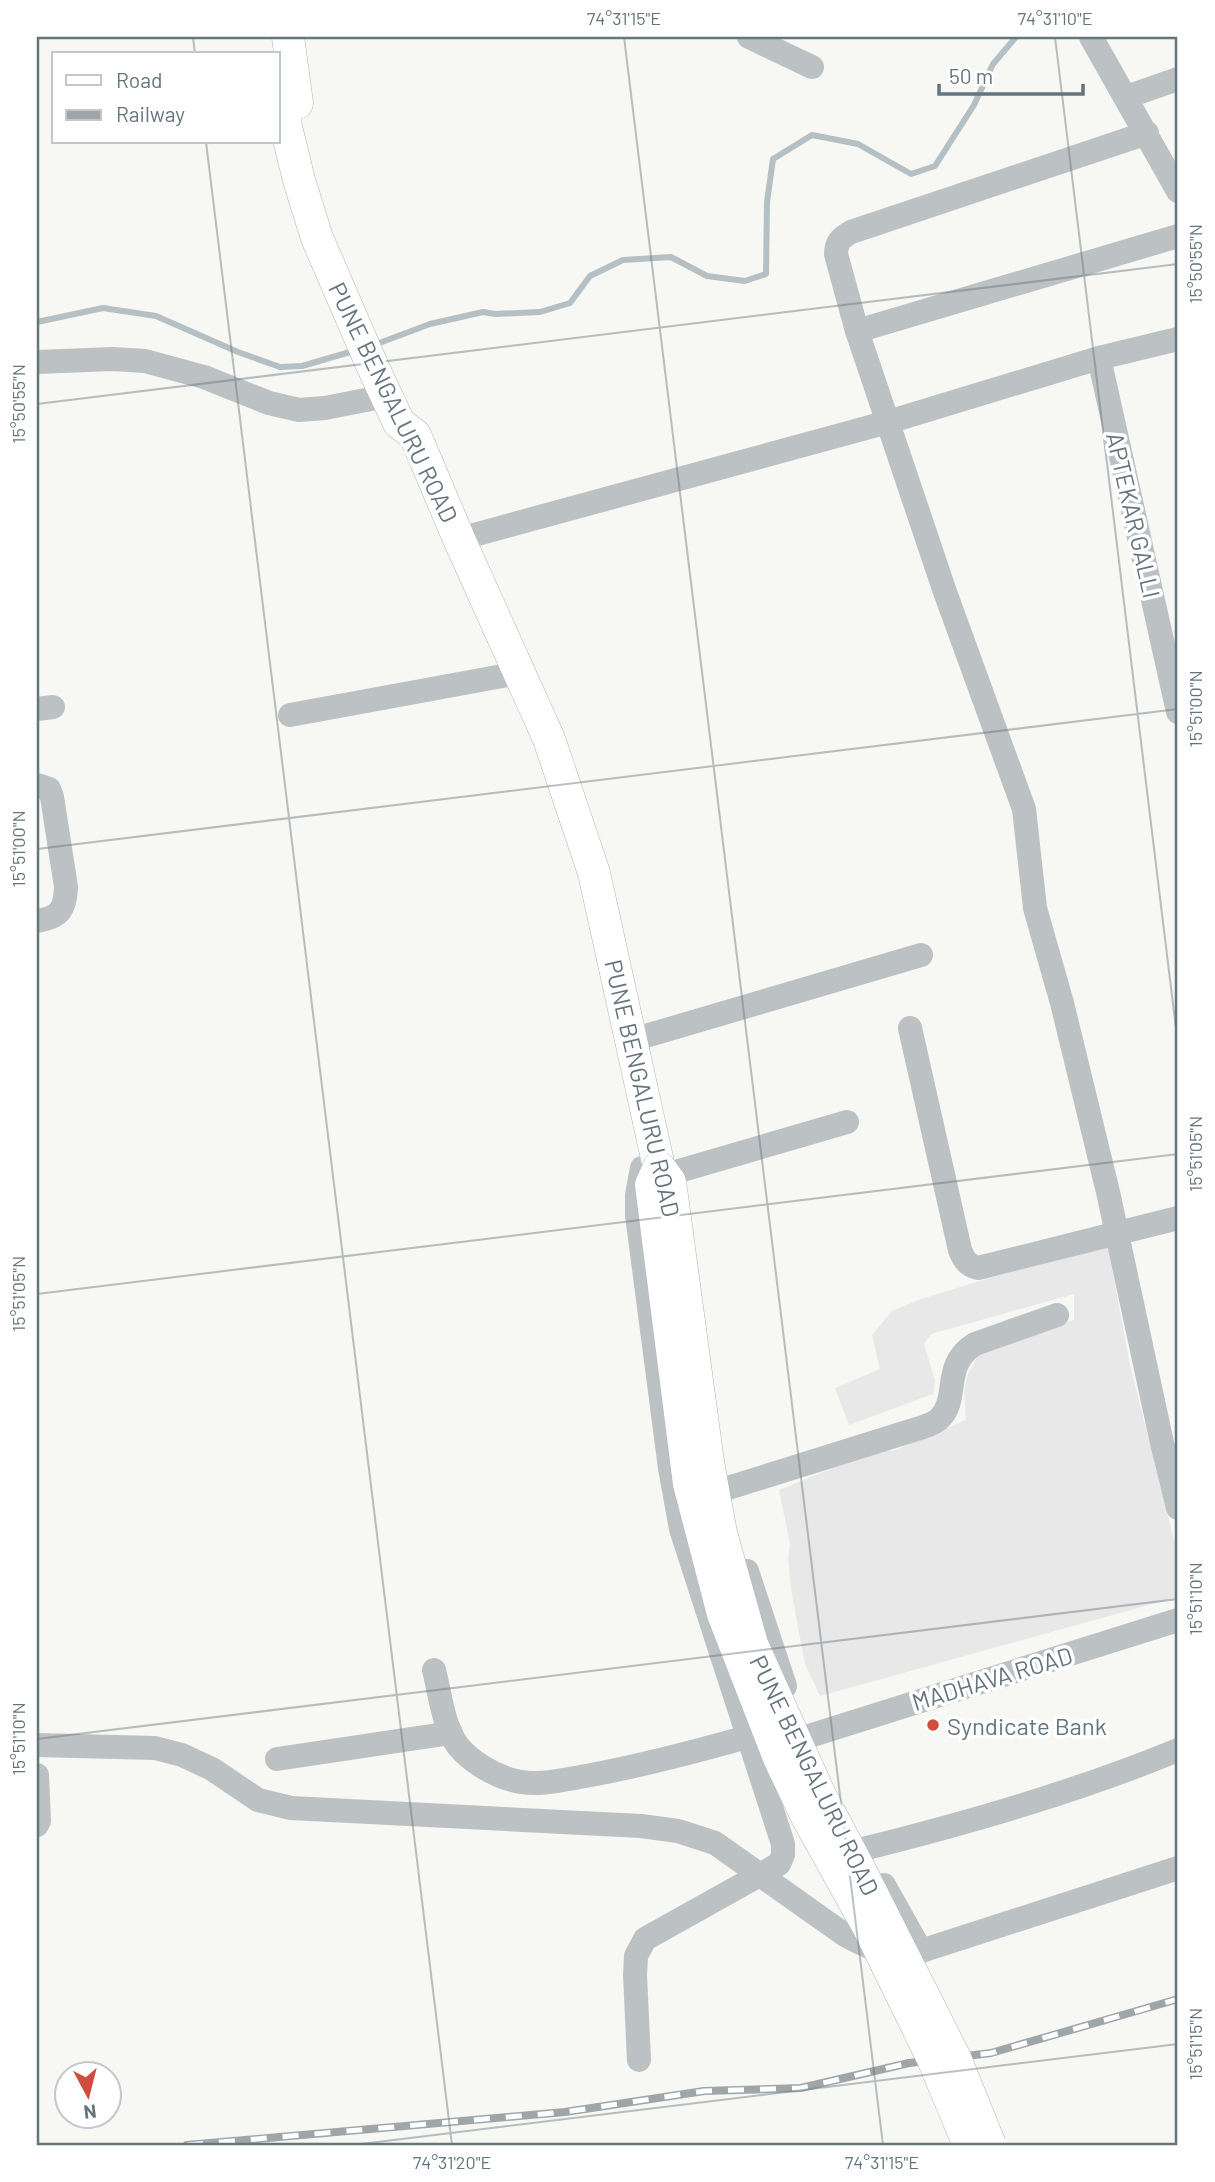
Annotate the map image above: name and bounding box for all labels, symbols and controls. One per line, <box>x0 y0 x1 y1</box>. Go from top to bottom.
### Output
text: 74°31'15"E <box>587 7 661 29</box>
text: 74°31'10"E <box>1017 7 1093 29</box>
legend <box>52 52 280 144</box>
scale bar <box>939 52 1082 96</box>
text: 50 m <box>949 63 993 88</box>
text: Road <box>116 67 162 92</box>
text: Railway <box>116 101 185 126</box>
text: 15°50'55"N <box>1184 224 1206 304</box>
street label: PUNE BENGALURU ROAD <box>323 277 465 527</box>
text: 15°50'55"N <box>7 364 29 444</box>
street label: APTEKAR GALLI <box>1101 429 1167 601</box>
text: 15°51'00"N <box>1184 670 1206 748</box>
text: 15°51'00"N <box>7 810 29 888</box>
street label: PUNE BENGALURU ROAD <box>599 956 687 1220</box>
text: 15°51'05"N <box>1184 1116 1206 1192</box>
text: 15°51'05"N <box>7 1256 29 1332</box>
text: 15°51'10"N <box>1184 1562 1206 1636</box>
street label: MADHAVA ROAD <box>908 1640 1076 1716</box>
street label: PUNE BENGALURU ROAD <box>744 1650 886 1900</box>
text: 15°51'10"N <box>7 1702 29 1776</box>
place label: Syndicate Bank <box>947 1711 1107 1740</box>
marker: Syndicate Bank <box>925 1717 941 1733</box>
text: 15°51'15"N <box>1184 2008 1206 2080</box>
north arrow <box>52 2060 122 2130</box>
text: N <box>82 2100 98 2125</box>
text: 74°31'20"E <box>413 2151 491 2173</box>
text: 74°31'15"E <box>845 2151 919 2173</box>

